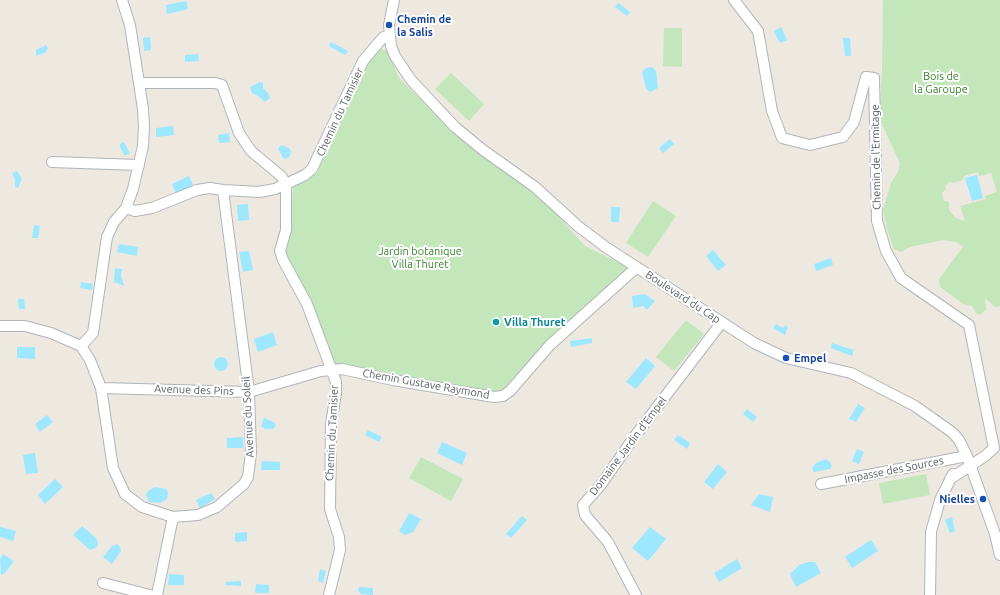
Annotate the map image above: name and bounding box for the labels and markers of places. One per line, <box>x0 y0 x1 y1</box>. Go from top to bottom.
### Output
place label: Chemin de la Salis <box>397 12 451 38</box>
marker: Chemin de la Salis <box>384 20 394 30</box>
place label: Villa Thuret <box>504 315 565 329</box>
marker: Villa Thuret <box>491 317 501 327</box>
place label: Empel <box>794 351 826 365</box>
marker: Empel <box>781 353 791 363</box>
place label: Nielles <box>939 492 975 506</box>
marker: Nielles <box>978 494 988 504</box>

